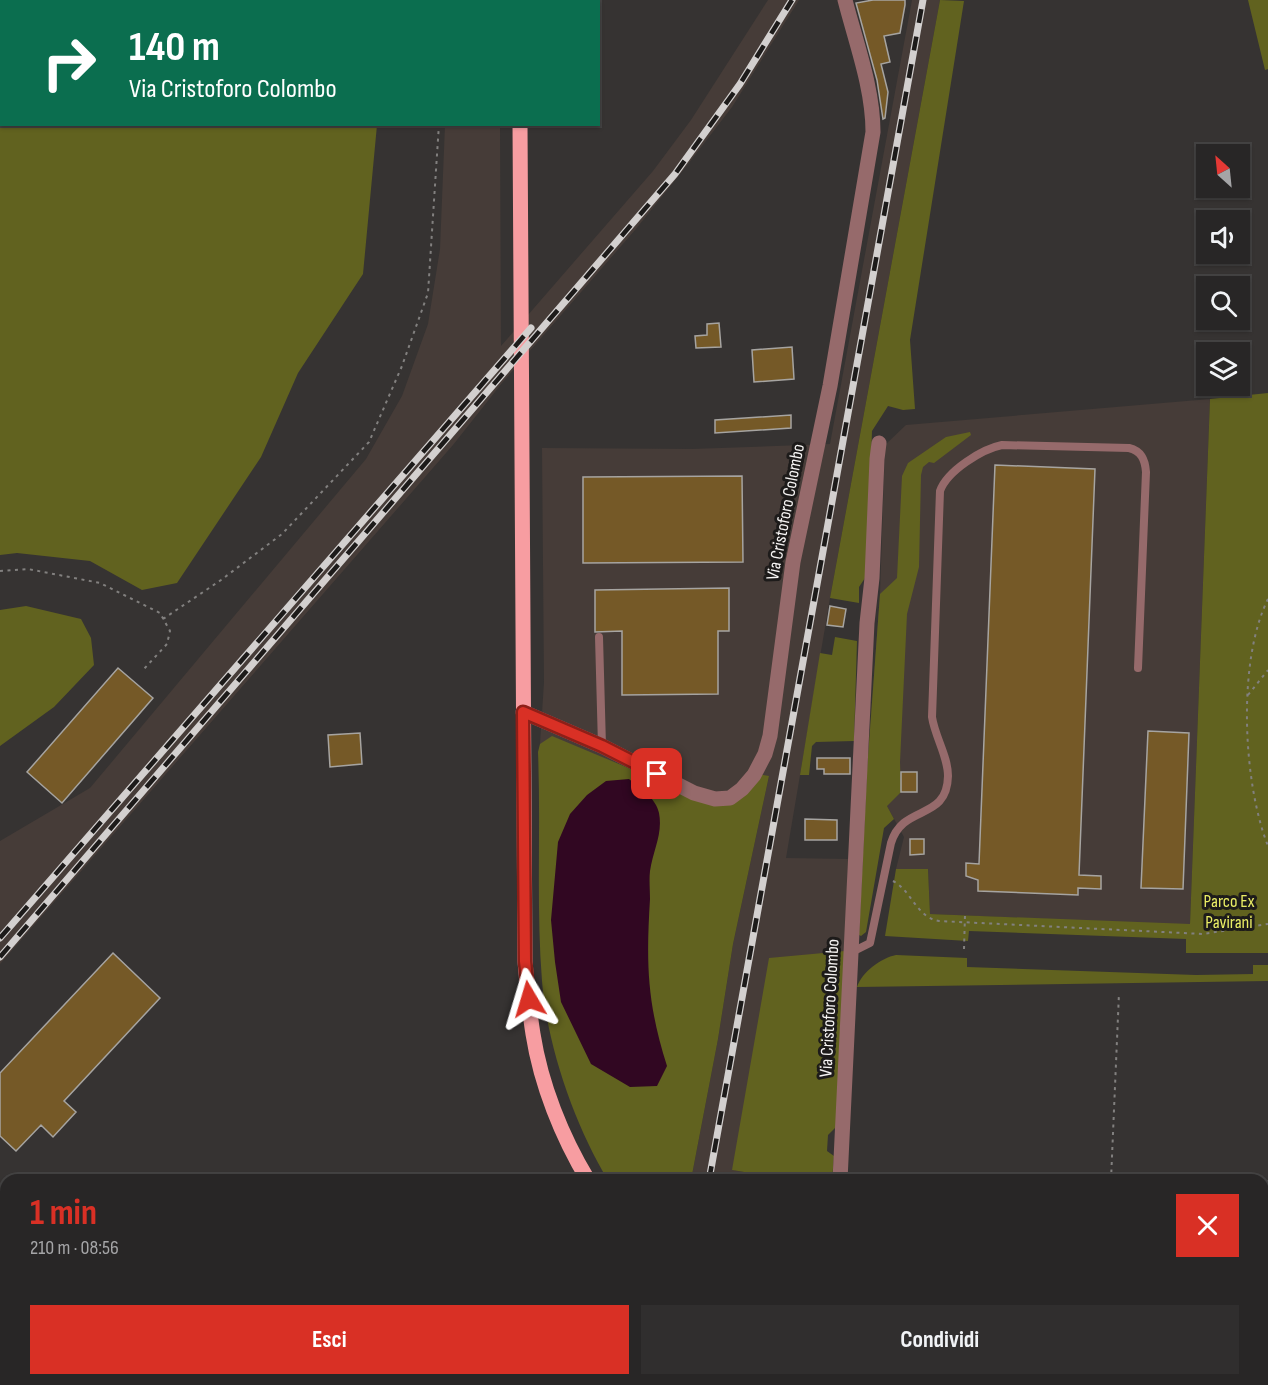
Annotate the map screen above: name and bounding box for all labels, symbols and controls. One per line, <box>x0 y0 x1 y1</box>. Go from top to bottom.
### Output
text: 140 m <box>129 22 220 73</box>
icon: right <box>30 24 108 102</box>
text: Via Cristoforo Colombo <box>129 73 337 105</box>
north arrow <box>1196 144 1250 198</box>
map controls <box>1196 144 1250 396</box>
button: sound <box>1196 210 1250 264</box>
button: search <box>1196 276 1250 330</box>
button: layers <box>1196 342 1250 396</box>
street label: Via Cristoforo Colombo <box>762 442 809 582</box>
pin <box>631 748 682 799</box>
icon: arrive <box>640 757 673 790</box>
park label: Parco Ex Pavirani <box>1204 891 1255 933</box>
street label: Via Cristoforo Colombo <box>815 938 844 1078</box>
position arrow <box>497 967 561 1031</box>
text: 1 min <box>30 1192 97 1235</box>
button: close <box>1176 1194 1239 1257</box>
text: 210 m · 08:56 <box>30 1236 119 1260</box>
button: Esci <box>30 1305 629 1374</box>
button: Condividi <box>641 1305 1239 1374</box>

